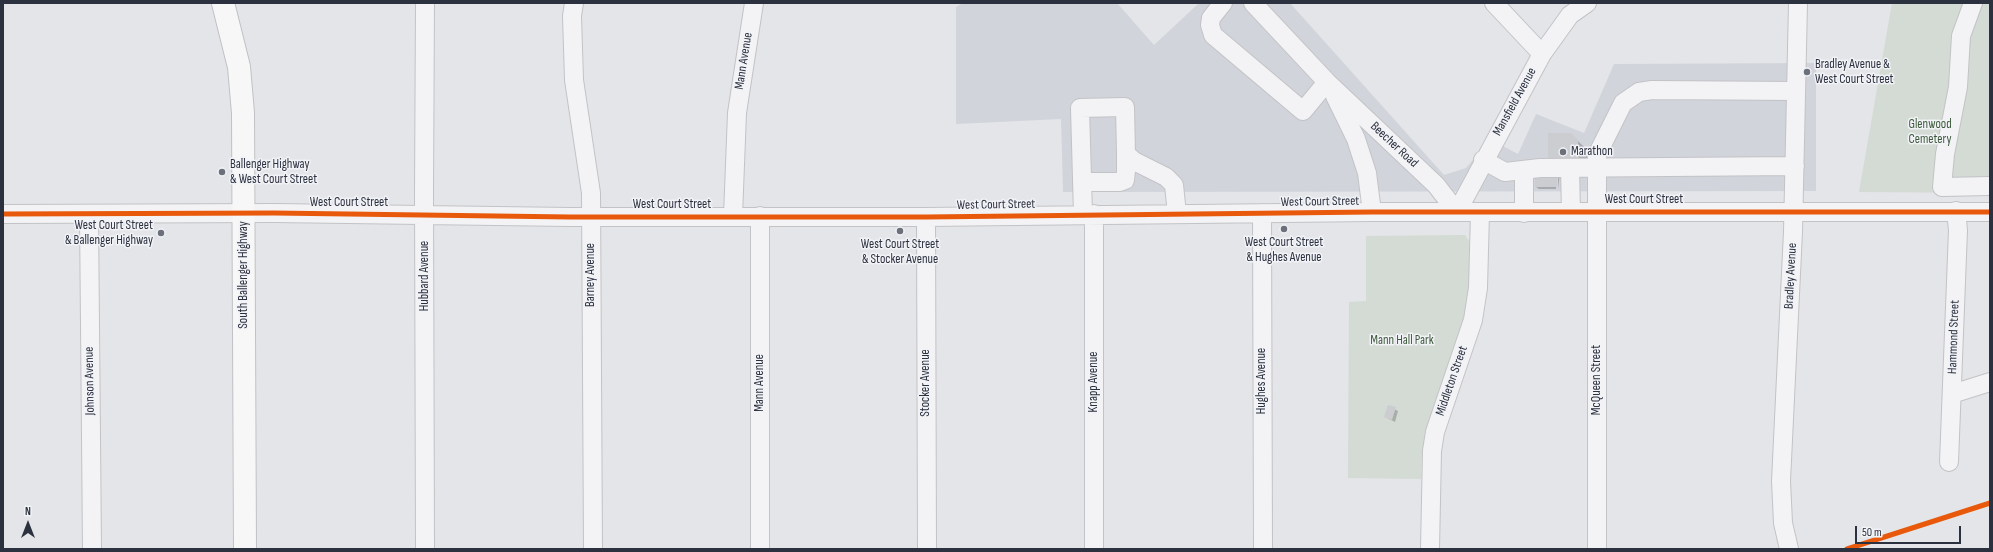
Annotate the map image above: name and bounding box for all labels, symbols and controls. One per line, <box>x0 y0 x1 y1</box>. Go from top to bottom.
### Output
street label: Mann Avenue <box>732 31 756 91</box>
place label: Bradley Avenue & West Court Street <box>1815 57 1894 88</box>
street label: Mansfield Avenue <box>1490 65 1540 139</box>
marker: Bradley Avenue & West Court Street <box>1802 67 1812 77</box>
park label: Glenwood Cemetery <box>1908 117 1952 148</box>
street label: Beecher Road <box>1367 119 1421 171</box>
place label: Marathon <box>1571 144 1613 160</box>
marker: Marathon <box>1558 147 1568 157</box>
place label: Ballenger Highway & West Court Street <box>230 157 317 188</box>
marker: Ballenger Highway & West Court Street <box>217 167 227 177</box>
street label: West Court Street <box>1605 192 1683 208</box>
street label: West Court Street <box>1281 194 1359 210</box>
street label: West Court Street <box>310 195 388 211</box>
street label: West Court Street <box>633 197 711 213</box>
street label: West Court Street <box>957 197 1035 213</box>
place label: West Court Street & Ballenger Highway <box>65 218 153 249</box>
street label: South Ballenger Highway <box>236 221 252 329</box>
marker: West Court Street & Hughes Avenue <box>1279 224 1289 234</box>
marker: West Court Street & Stocker Avenue <box>895 226 905 236</box>
marker: West Court Street & Ballenger Highway <box>156 228 166 238</box>
place label: West Court Street & Hughes Avenue <box>1245 235 1323 266</box>
place label: West Court Street & Stocker Avenue <box>861 237 939 268</box>
street label: Hubbard Avenue <box>417 241 433 311</box>
street label: Barney Avenue <box>583 243 599 307</box>
street label: Bradley Avenue <box>1781 243 1801 309</box>
street label: Hammond Street <box>1945 300 1963 374</box>
park label: Mann Hall Park <box>1370 333 1434 349</box>
street label: Middleton Street <box>1433 344 1471 418</box>
street label: McQueen Street <box>1589 345 1605 415</box>
street label: Johnson Avenue <box>82 347 98 415</box>
street label: Hughes Avenue <box>1254 348 1270 414</box>
street label: Stocker Avenue <box>918 349 934 417</box>
street label: Knapp Avenue <box>1086 352 1102 412</box>
street label: Mann Avenue <box>752 354 768 412</box>
north arrow <box>8 504 48 544</box>
text: N <box>25 505 31 518</box>
scale bar <box>1857 518 1963 544</box>
text: 50 m <box>1862 525 1882 540</box>

